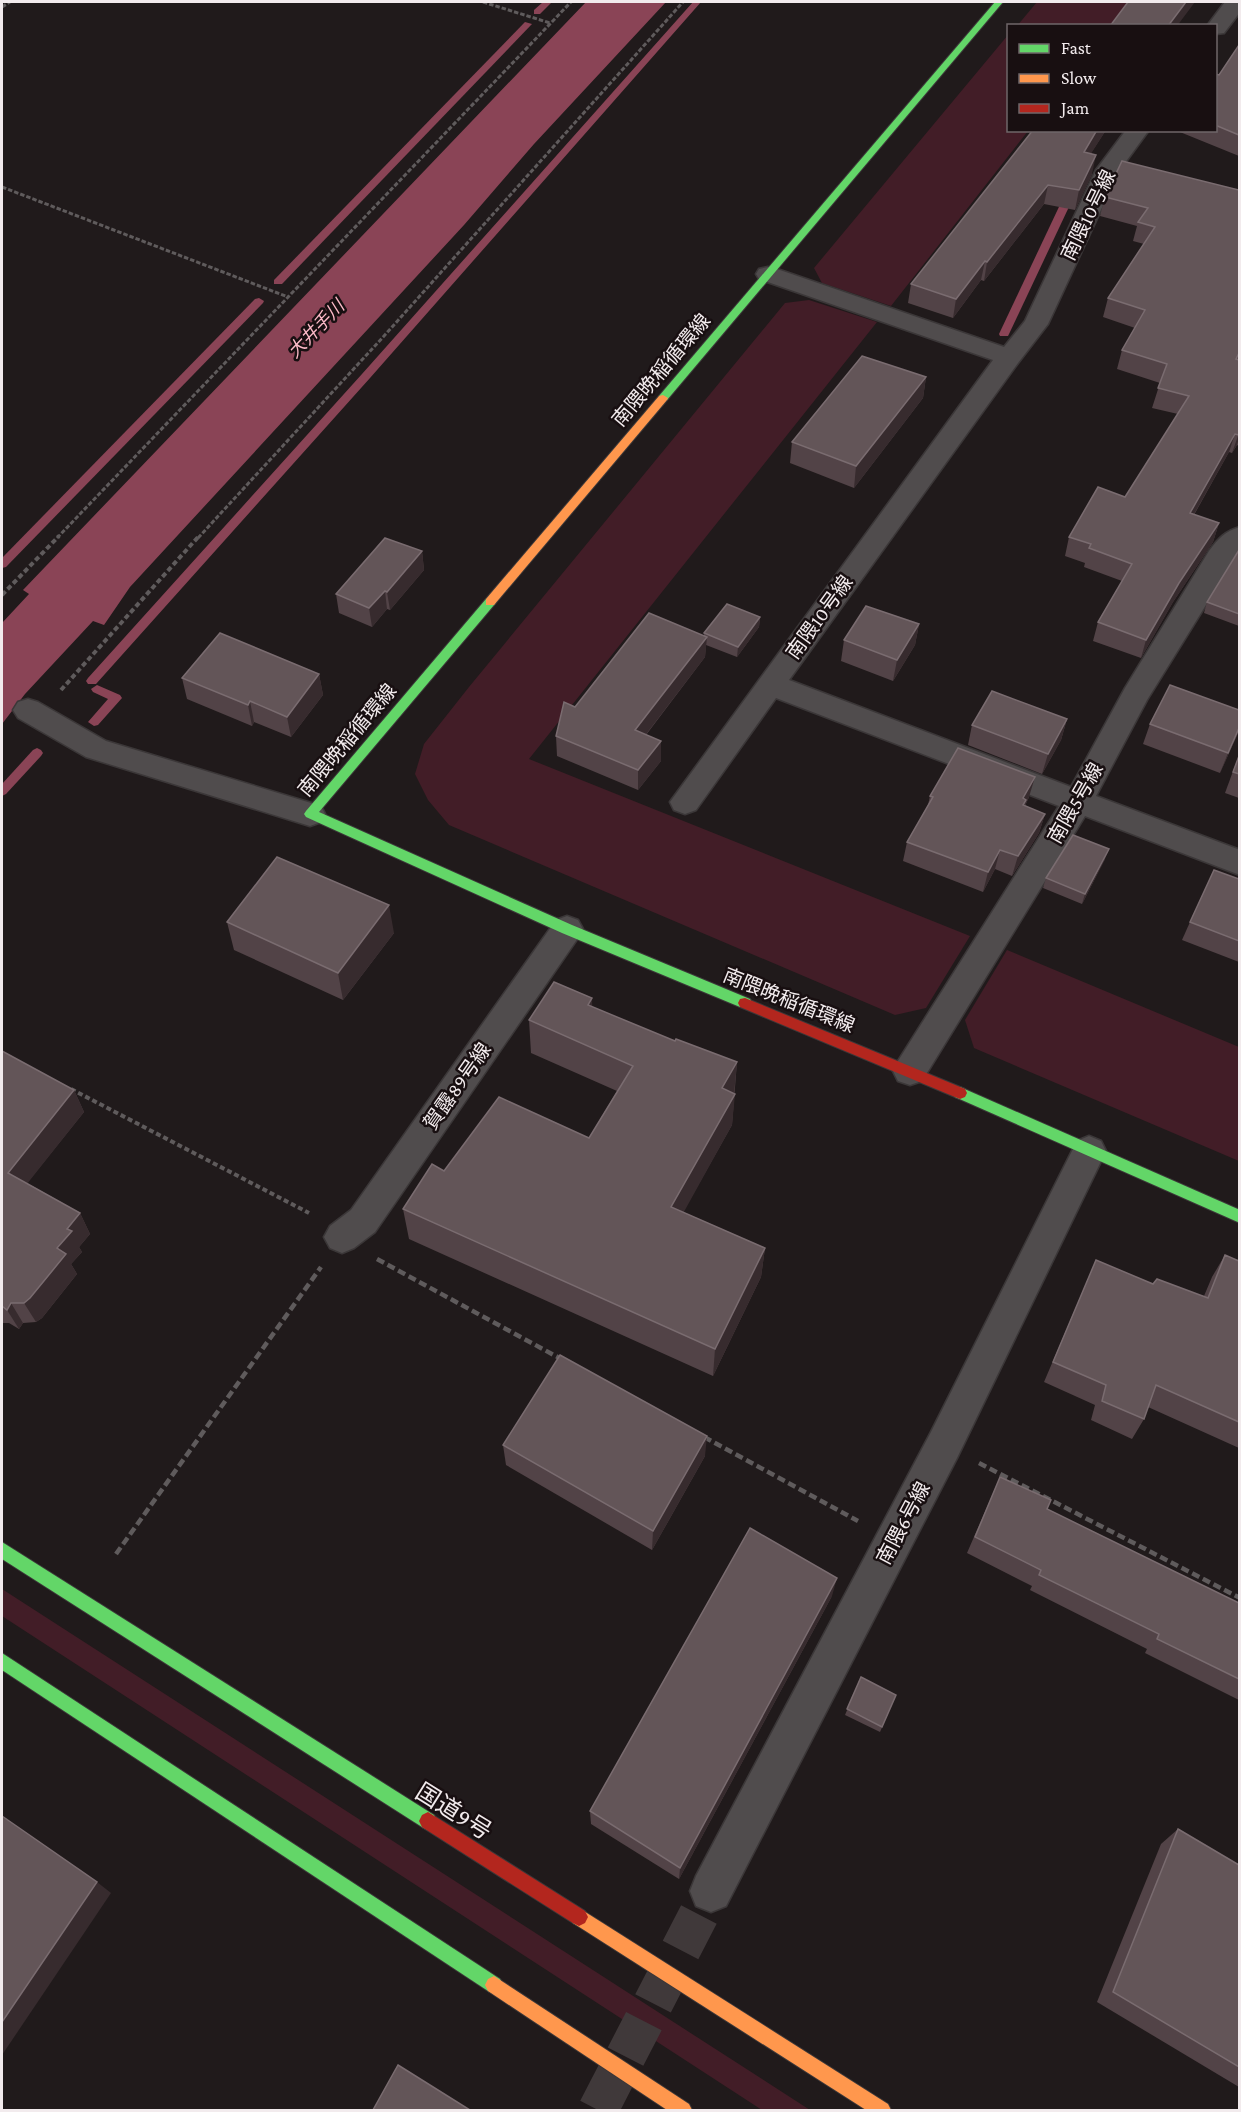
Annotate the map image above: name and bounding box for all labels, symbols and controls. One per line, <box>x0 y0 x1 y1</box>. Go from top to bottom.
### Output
legend <box>1007 24 1217 132</box>
text: Fast <box>1061 38 1092 58</box>
text: Slow <box>1061 68 1097 88</box>
text: Jam <box>1059 98 1090 118</box>
street label: 南隈10号線 <box>1057 166 1119 264</box>
water label: 大井手川 <box>284 295 350 362</box>
street label: 南隈晩稲循環線 <box>608 309 714 431</box>
street label: 南隈10号線 <box>781 571 857 663</box>
street label: 南隈晩稲循環線 <box>294 679 400 801</box>
street label: 南隈5号線 <box>1043 759 1107 847</box>
street label: 南隈晩稲循環線 <box>720 964 858 1036</box>
street label: 賀露89号線 <box>419 1038 495 1134</box>
street label: 南隈6号線 <box>872 1478 934 1568</box>
street label: 国道9号 <box>411 1777 497 1845</box>

